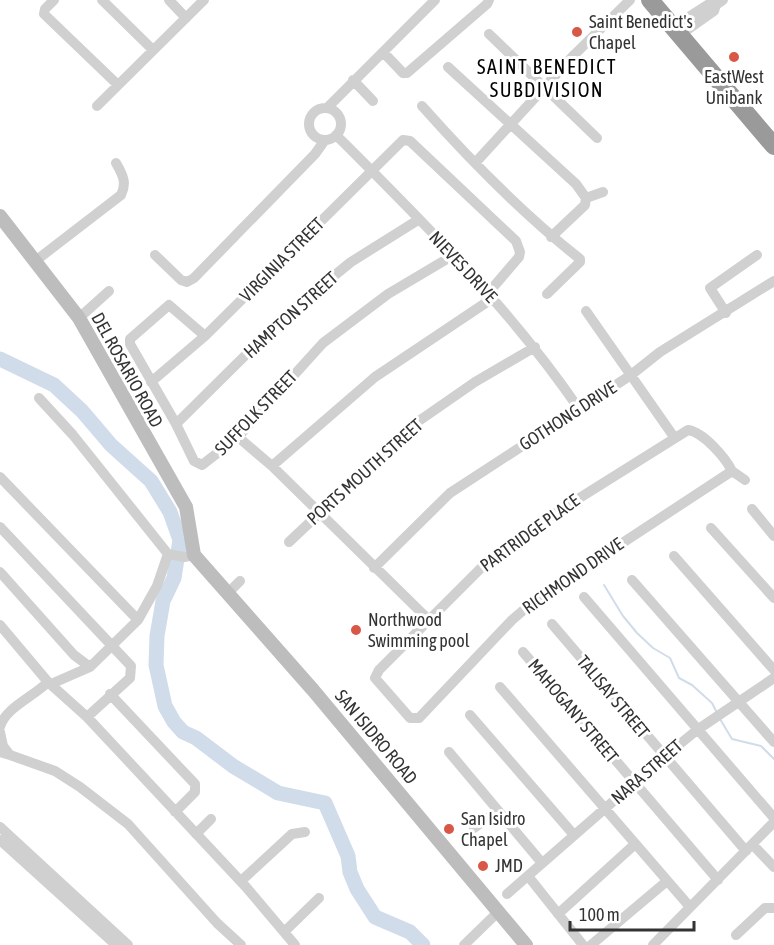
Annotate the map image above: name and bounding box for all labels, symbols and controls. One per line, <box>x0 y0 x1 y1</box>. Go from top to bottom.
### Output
place label: Saint Benedict's Chapel <box>589 11 693 53</box>
marker: Saint Benedict's Chapel <box>570 25 584 39</box>
marker: EastWest Unibank <box>727 50 741 64</box>
district label: SAINT BENEDICT SUBDIVISION <box>477 55 617 101</box>
place label: EastWest Unibank <box>704 66 764 108</box>
street label: VIRGINIA STREET <box>235 213 328 306</box>
street label: NIEVES DRIVE <box>425 227 502 307</box>
street label: HAMPTON STREET <box>239 267 342 362</box>
street label: DEL ROSARIO ROAD <box>87 309 168 431</box>
street label: SUFFOLK STREET <box>210 366 301 459</box>
street label: GOTHONG DRIVE <box>515 376 620 455</box>
street label: PORTS MOUTH STREET <box>303 414 427 529</box>
street label: PARTRIDGE PLACE <box>476 489 584 576</box>
street label: RICHMOND DRIVE <box>518 533 627 618</box>
place label: Northwood Swimming pool <box>368 609 470 651</box>
marker: Northwood Swimming pool <box>349 623 363 637</box>
street label: TALISAY STREET <box>573 651 654 742</box>
street label: MAHOGANY STREET <box>524 655 623 767</box>
street label: SAN ISIDRO ROAD <box>331 685 422 788</box>
street label: NARA STREET <box>607 735 687 808</box>
place label: San Isidro Chapel <box>461 808 526 850</box>
marker: San Isidro Chapel <box>442 822 456 836</box>
place label: JMD <box>495 855 523 876</box>
marker: JMD <box>476 859 490 873</box>
scale bar <box>570 894 694 932</box>
text: 100 m <box>579 904 620 925</box>

